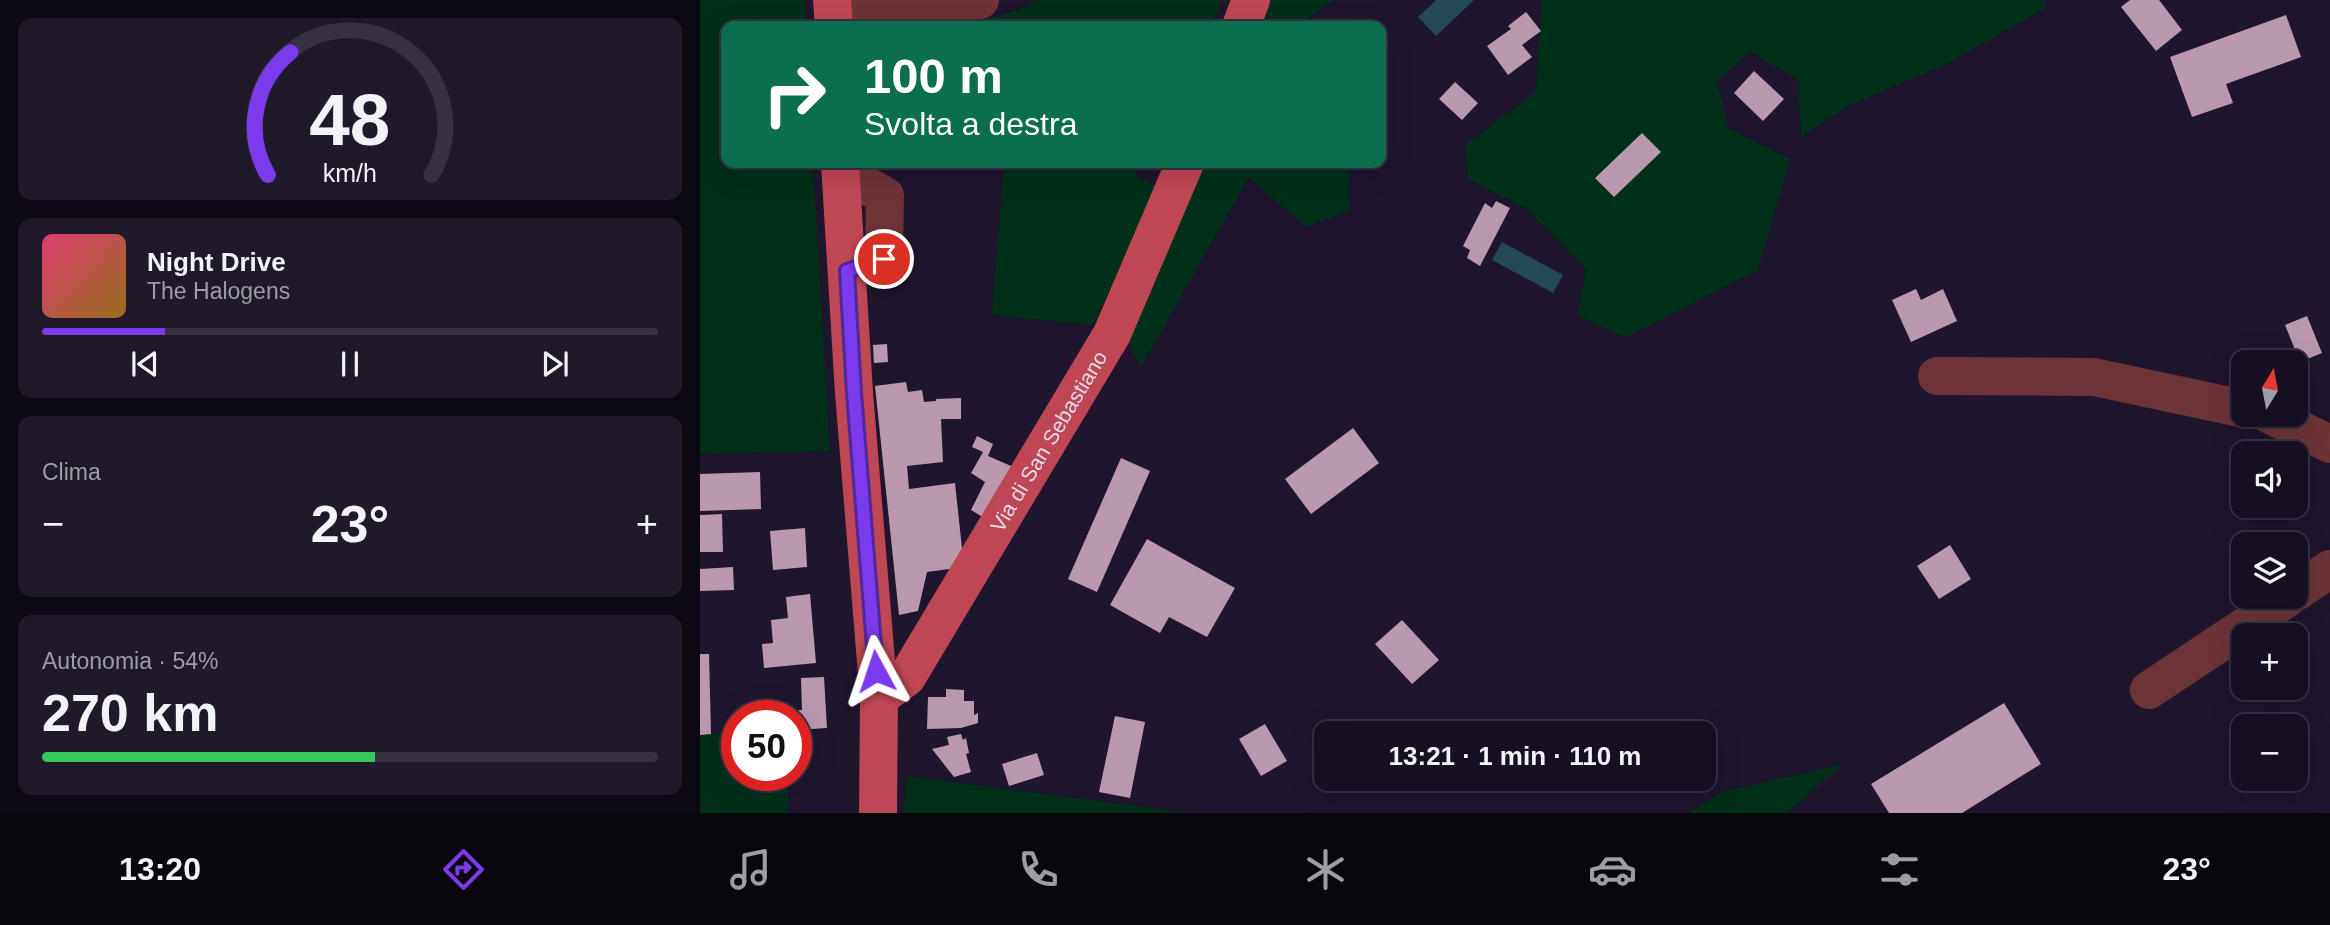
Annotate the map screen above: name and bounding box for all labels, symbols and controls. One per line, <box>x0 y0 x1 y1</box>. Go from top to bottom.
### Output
icon: right <box>749 49 840 140</box>
text: 100 m <box>864 49 1003 103</box>
text: 48 <box>310 79 390 160</box>
text: Svolta a destra <box>864 106 1077 142</box>
text: km/h <box>323 159 377 187</box>
pin <box>854 229 914 289</box>
icon: arrive <box>865 240 903 278</box>
text: Night Drive <box>147 247 286 277</box>
text: The Halogens <box>147 278 290 304</box>
icon: previous <box>126 345 164 383</box>
icon: pause <box>331 345 369 383</box>
icon: next <box>536 345 574 383</box>
street label: Via di San Sebastiano <box>985 346 1111 535</box>
north arrow <box>2231 350 2308 427</box>
map controls <box>2231 350 2308 791</box>
button: sound <box>2231 441 2308 518</box>
text: Clima <box>42 459 101 485</box>
text: 23° <box>311 495 389 553</box>
text: − <box>42 503 64 545</box>
text: + <box>636 503 658 545</box>
button: layers <box>2231 532 2308 609</box>
button: + <box>2231 623 2308 700</box>
position arrow <box>839 634 913 708</box>
text: Autonomia · 54% <box>42 648 218 674</box>
text: 270 km <box>42 684 218 742</box>
speed limit sign: 50 <box>721 700 812 791</box>
button: − <box>2231 714 2308 791</box>
text: 13:21 · 1 min · 110 m <box>1389 741 1641 771</box>
icon: directions <box>439 845 488 894</box>
icon: music <box>726 845 775 894</box>
icon: phone <box>1014 845 1063 894</box>
icon: climate <box>1301 845 1350 894</box>
icon: car <box>1588 845 1637 894</box>
icon: filters <box>1875 845 1924 894</box>
text: 13:20 <box>119 851 201 887</box>
text: 23° <box>2162 851 2211 887</box>

